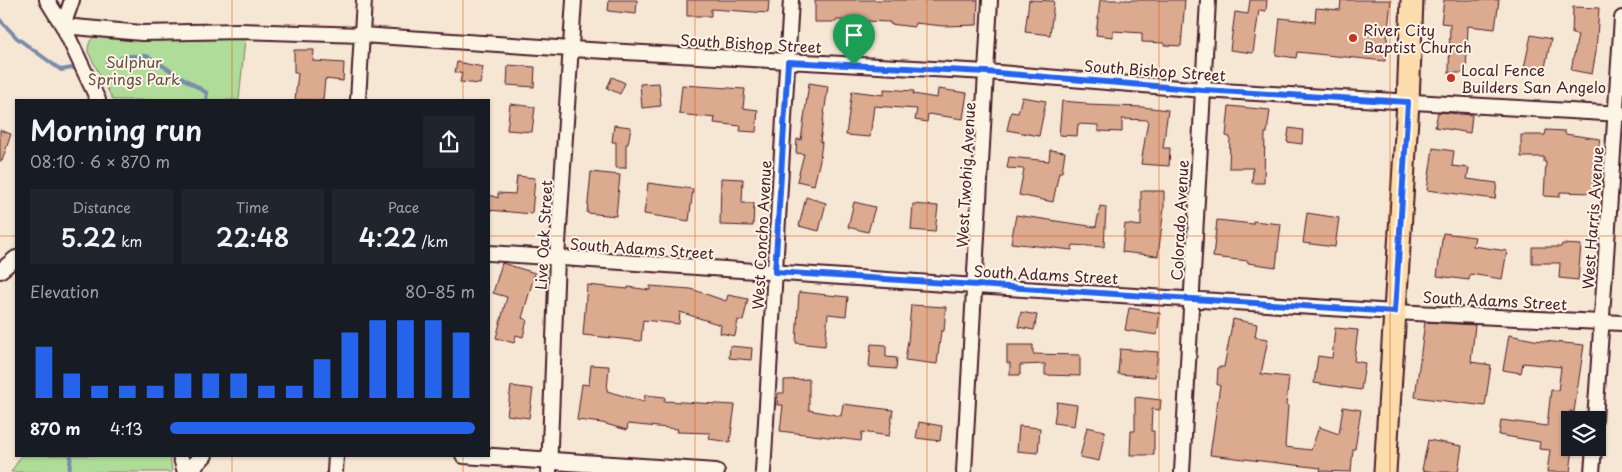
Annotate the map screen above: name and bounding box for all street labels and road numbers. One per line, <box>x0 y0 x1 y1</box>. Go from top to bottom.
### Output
street label: South Bishop Street <box>680 28 822 58</box>
street label: South Bishop Street <box>1084 54 1226 86</box>
street label: West Twohig Avenue <box>950 101 980 249</box>
street label: West Harris Avenue <box>1576 146 1608 290</box>
street label: Colorado Avenue <box>1164 159 1194 281</box>
street label: West Concho Avenue <box>746 160 776 310</box>
street label: Live Oak Street <box>529 179 557 291</box>
street label: South Adams Street <box>569 231 715 265</box>
street label: South Adams Street <box>973 259 1119 289</box>
street label: South Adams Street <box>1422 285 1568 315</box>

